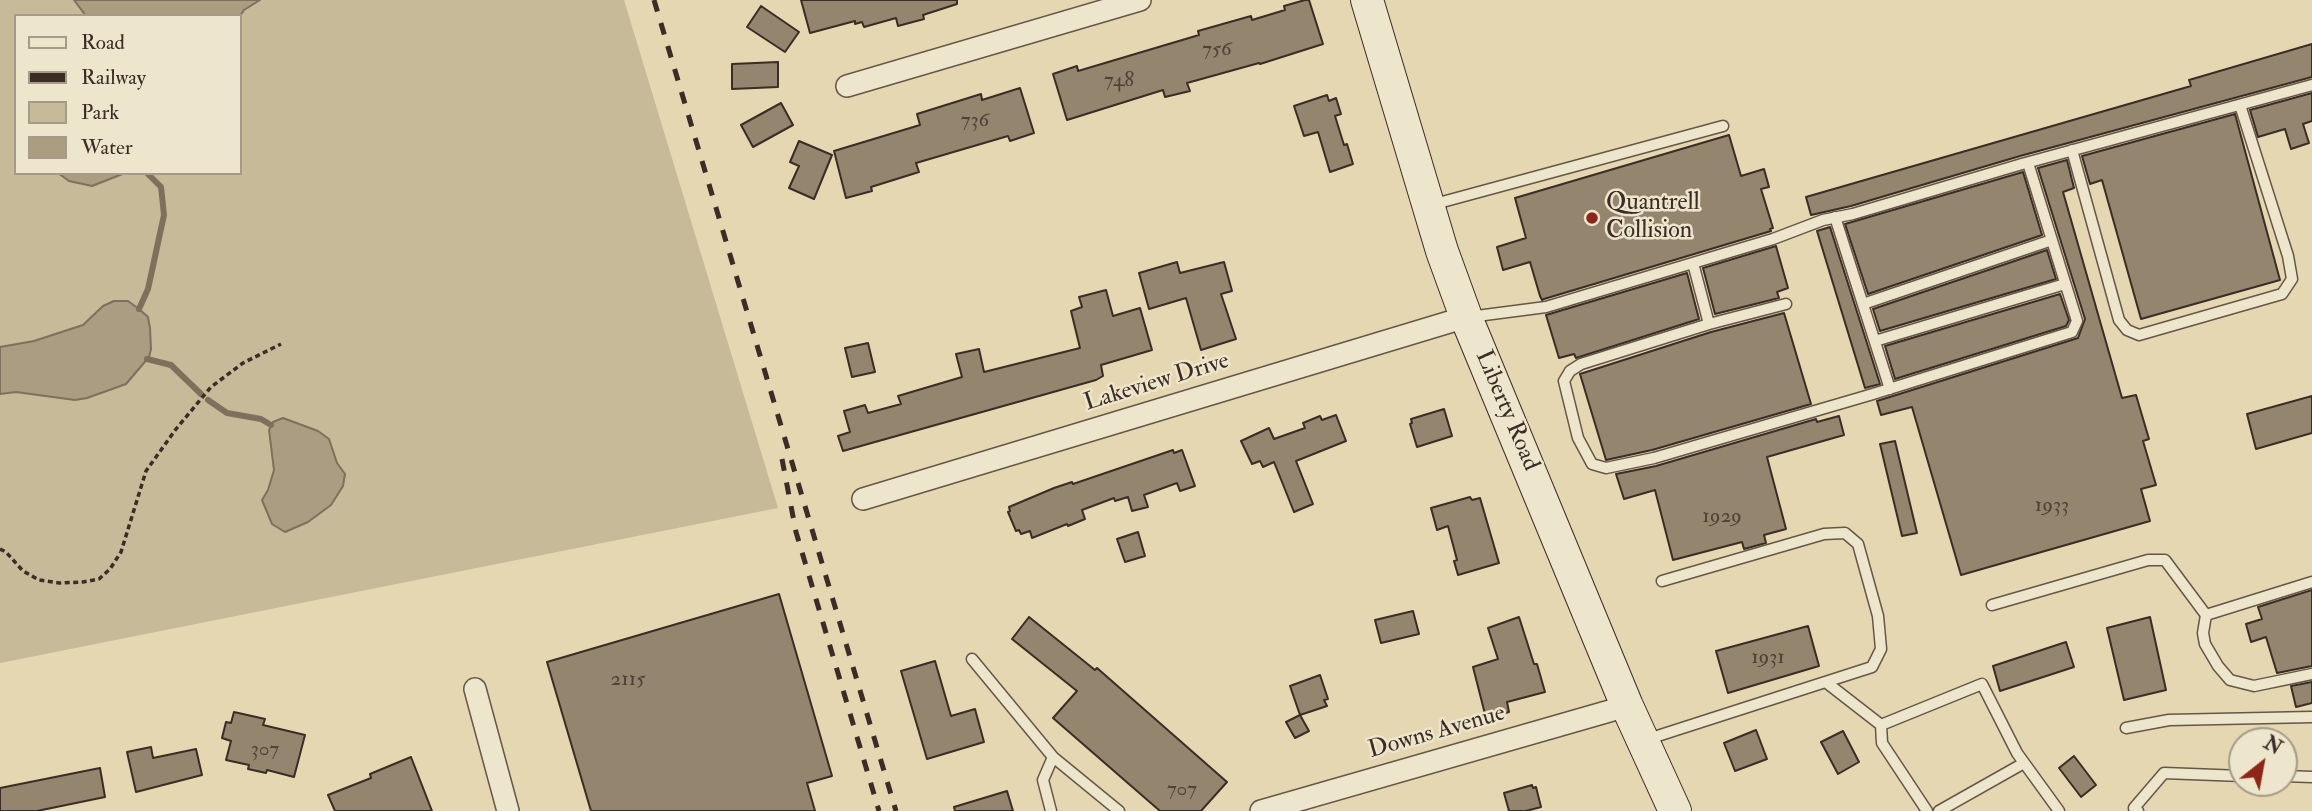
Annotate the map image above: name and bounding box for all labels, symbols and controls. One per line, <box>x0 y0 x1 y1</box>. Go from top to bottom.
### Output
legend <box>14 14 242 175</box>
text: Road <box>81 29 125 56</box>
house number: 756 <box>1202 37 1232 63</box>
text: Railway <box>81 64 146 91</box>
house number: 748 <box>1104 68 1134 94</box>
text: Park <box>81 99 119 126</box>
house number: 736 <box>961 108 989 134</box>
text: Water <box>81 134 133 161</box>
place label: Quantrell Collision <box>1606 190 1700 246</box>
marker: Quantrell Collision <box>1584 210 1600 226</box>
street label: Liberty Road <box>1468 346 1544 476</box>
street label: Lakeview Drive <box>1081 347 1233 419</box>
house number: 1933 <box>2035 493 2069 519</box>
house number: 1929 <box>1702 504 1742 530</box>
house number: 1931 <box>1751 645 1785 671</box>
house number: 2115 <box>611 667 645 693</box>
street label: Downs Avenue <box>1365 700 1509 766</box>
north arrow <box>2228 727 2298 797</box>
text: N <box>2259 731 2286 760</box>
house number: 307 <box>251 737 279 763</box>
house number: 707 <box>1167 777 1197 803</box>

